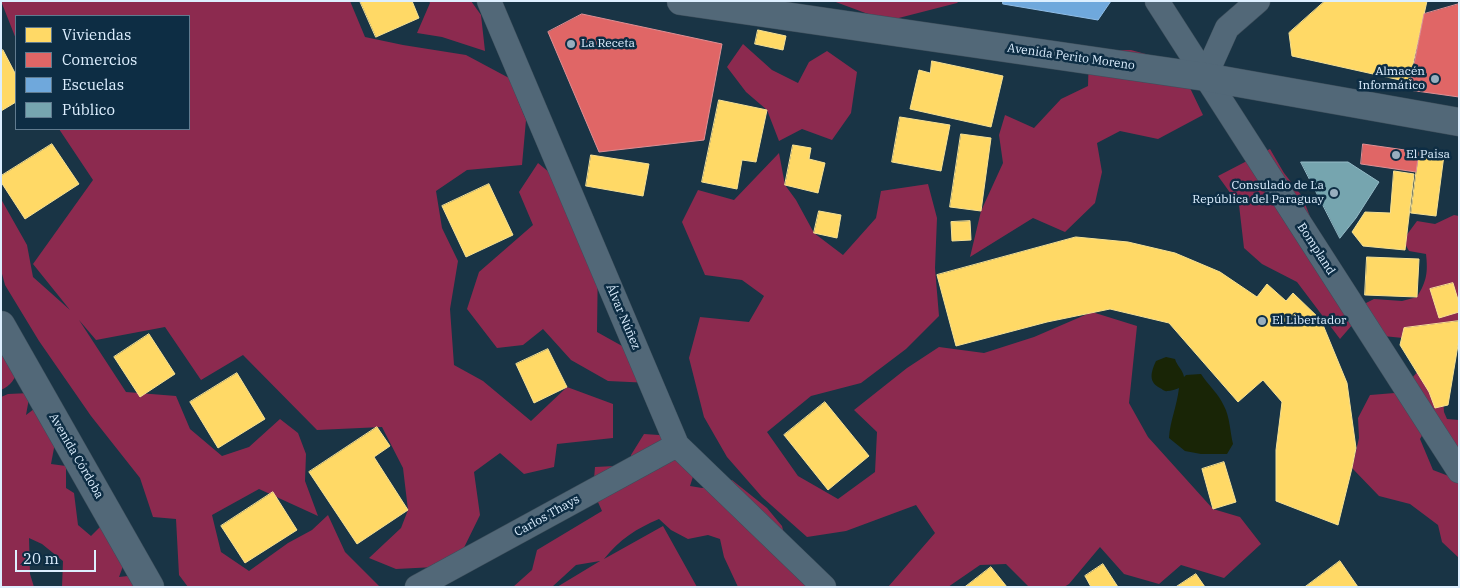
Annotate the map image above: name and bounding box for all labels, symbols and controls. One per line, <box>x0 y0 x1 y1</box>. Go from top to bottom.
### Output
legend <box>15 15 190 130</box>
text: Viviendas <box>62 25 131 44</box>
place label: La Receta <box>581 37 635 51</box>
marker: La Receta <box>565 38 577 50</box>
street label: Avenida Perito Moreno <box>1006 41 1136 73</box>
text: Comercios <box>62 50 137 69</box>
place label: Almacén Informático <box>1358 65 1425 93</box>
marker: Almacén Informático <box>1429 73 1441 85</box>
text: Escuelas <box>62 75 124 94</box>
text: Público <box>62 100 115 119</box>
place label: El Paisa <box>1406 148 1450 162</box>
marker: El Paisa <box>1390 149 1402 161</box>
place label: Consulado de La República del Paraguay <box>1192 179 1324 207</box>
marker: Consulado de La República del Paraguay <box>1328 187 1340 199</box>
street label: Bompland <box>1294 220 1338 278</box>
street label: Álvar Núñez <box>603 282 643 352</box>
place label: El Libertador <box>1272 314 1346 328</box>
marker: El Libertador <box>1256 315 1268 327</box>
street label: Avenida Córdoba <box>46 411 106 501</box>
street label: Carlos Thays <box>512 492 582 540</box>
scale bar <box>18 540 99 572</box>
text: 20 m <box>23 549 59 568</box>

